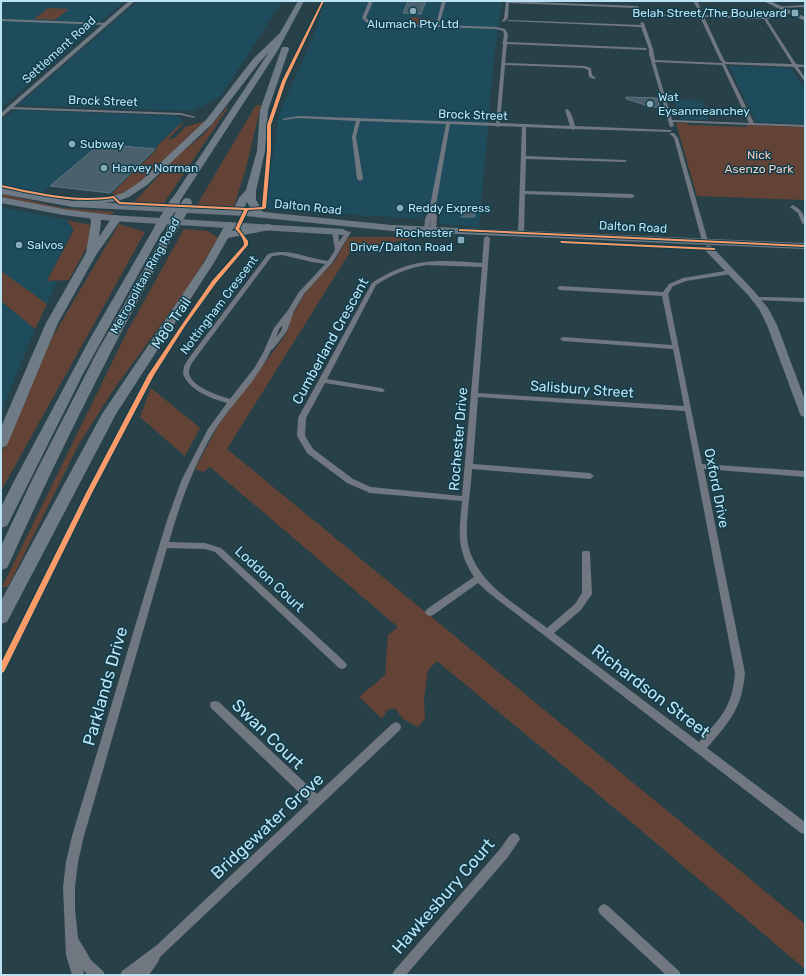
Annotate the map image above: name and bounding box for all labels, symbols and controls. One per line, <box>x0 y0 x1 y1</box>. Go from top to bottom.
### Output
marker: Alumach Pty Ltd <box>408 6 418 16</box>
place label: Belah Street/The Boulevard <box>632 6 787 20</box>
marker: Belah Street/The Boulevard <box>790 8 800 18</box>
street label: Settlement Road <box>19 13 99 87</box>
place label: Alumach Pty Ltd <box>367 17 459 31</box>
place label: Wat Eysanmeanchey <box>658 90 750 118</box>
street label: Brock Street <box>68 93 138 109</box>
marker: Wat Eysanmeanchey <box>645 99 655 109</box>
street label: Brock Street <box>438 107 508 123</box>
place label: Subway <box>80 137 125 151</box>
marker: Subway <box>67 139 77 149</box>
park label: Nick Asenzo Park <box>725 148 794 176</box>
place label: Harvey Norman <box>112 161 198 175</box>
marker: Harvey Norman <box>99 163 109 173</box>
street label: Dalton Road <box>273 196 343 218</box>
place label: Reddy Express <box>408 201 490 215</box>
marker: Reddy Express <box>395 203 405 213</box>
street label: Metropolitan Ring Road <box>107 216 183 336</box>
street label: Dalton Road <box>599 218 667 236</box>
place label: Rochester Drive/Dalton Road <box>350 226 453 254</box>
marker: Rochester Drive/Dalton Road <box>456 235 466 245</box>
place label: Salvos <box>27 238 63 252</box>
marker: Salvos <box>14 240 24 250</box>
street label: Nottingham Crescent <box>177 253 261 357</box>
street label: Cumberland Crescent <box>289 275 373 407</box>
street label: M80 Trail <box>148 294 195 352</box>
street label: Salisbury Street <box>530 377 635 402</box>
street label: Rochester Drive <box>446 386 472 491</box>
street label: Oxford Drive <box>700 447 733 530</box>
street label: Loddon Court <box>231 543 308 616</box>
street label: Parklands Drive <box>78 624 132 748</box>
street label: Richardson Street <box>588 640 714 742</box>
street label: Swan Court <box>228 695 308 773</box>
street label: Bridgewater Grove <box>207 769 327 883</box>
street label: Hawkesbury Court <box>388 834 499 958</box>

